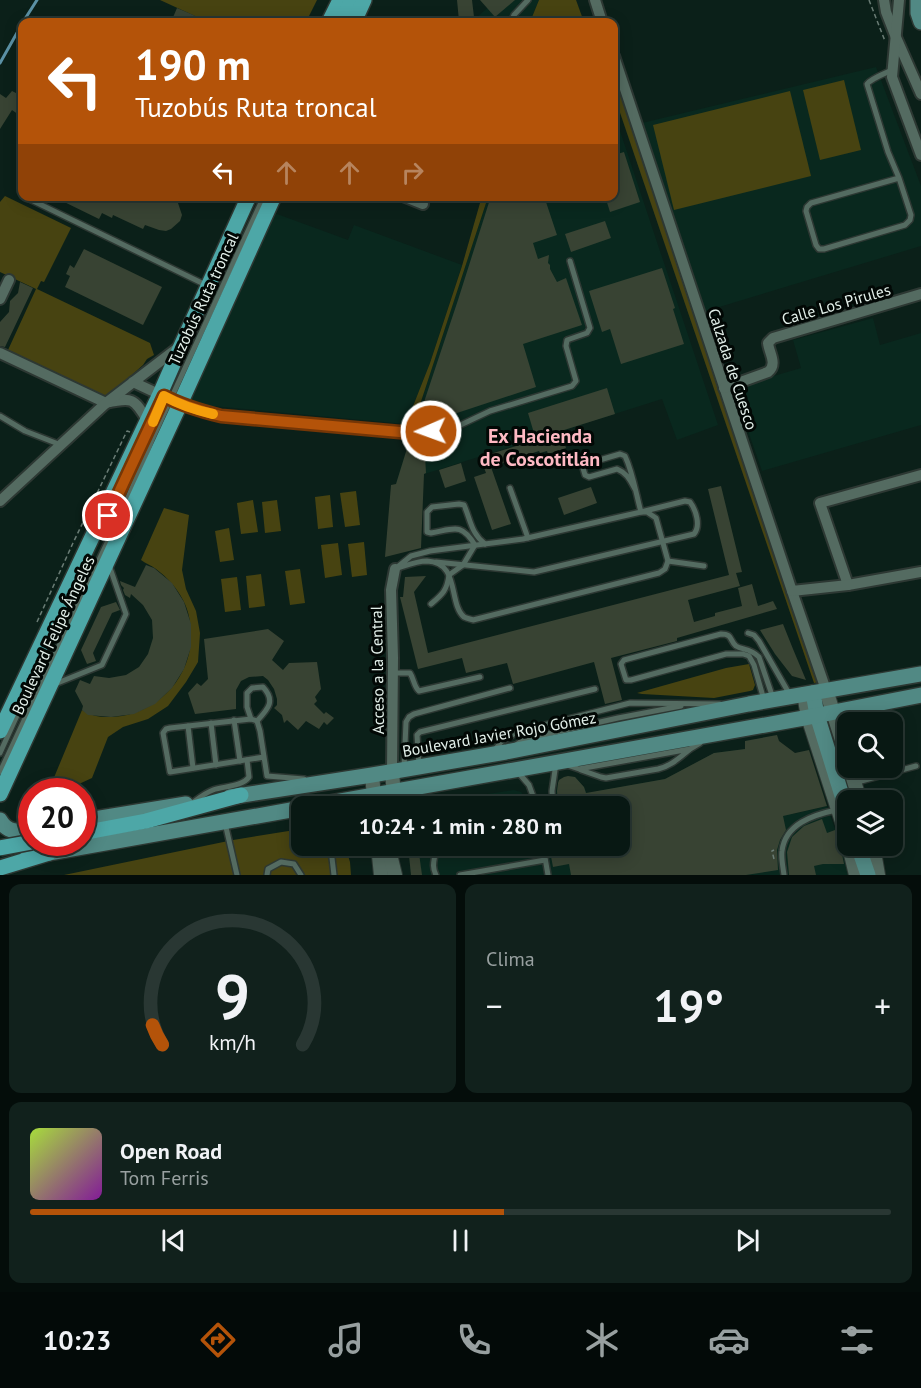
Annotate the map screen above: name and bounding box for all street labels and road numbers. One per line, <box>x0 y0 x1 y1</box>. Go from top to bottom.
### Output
street label: Tuzobús Ruta troncal <box>164 230 242 368</box>
street label: Calle Los Pirules <box>779 279 893 329</box>
street label: Calzada de Cuesco <box>704 306 762 432</box>
street label: Boulevard Felipe Ángeles <box>7 552 99 718</box>
street label: Acceso a la Central <box>366 605 388 734</box>
street label: Boulevard Javier Rojo Gómez <box>401 707 597 761</box>

